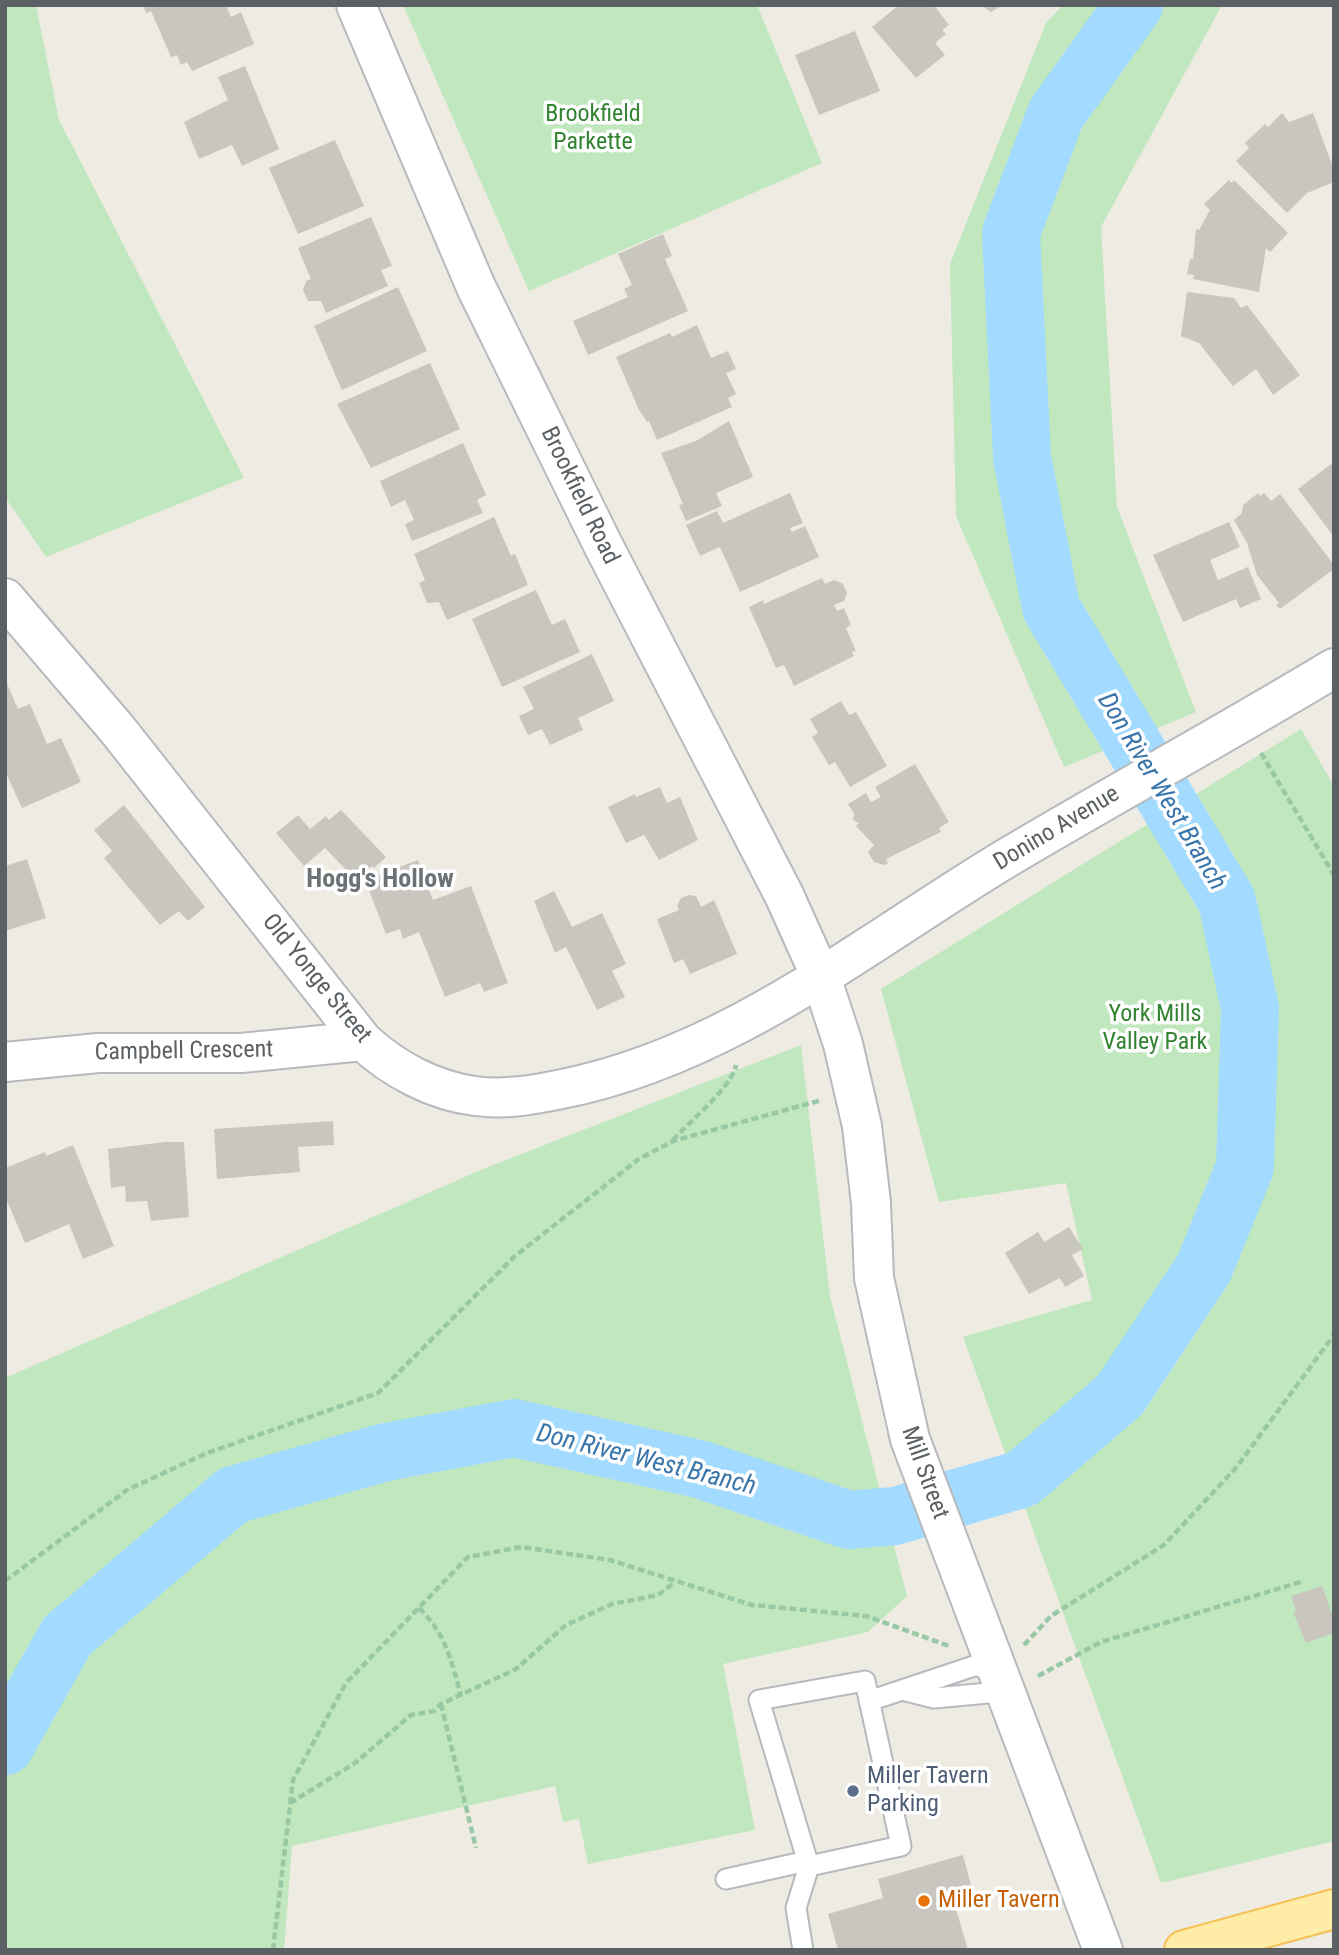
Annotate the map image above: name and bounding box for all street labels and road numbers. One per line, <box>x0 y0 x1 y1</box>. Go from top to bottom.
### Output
street label: Brookfield Road <box>533 423 625 569</box>
street label: Donino Avenue <box>989 780 1125 878</box>
street label: Old Yonge Street <box>255 909 377 1049</box>
street label: Campbell Crescent <box>94 1036 274 1068</box>
street label: Mill Street <box>894 1423 954 1523</box>

